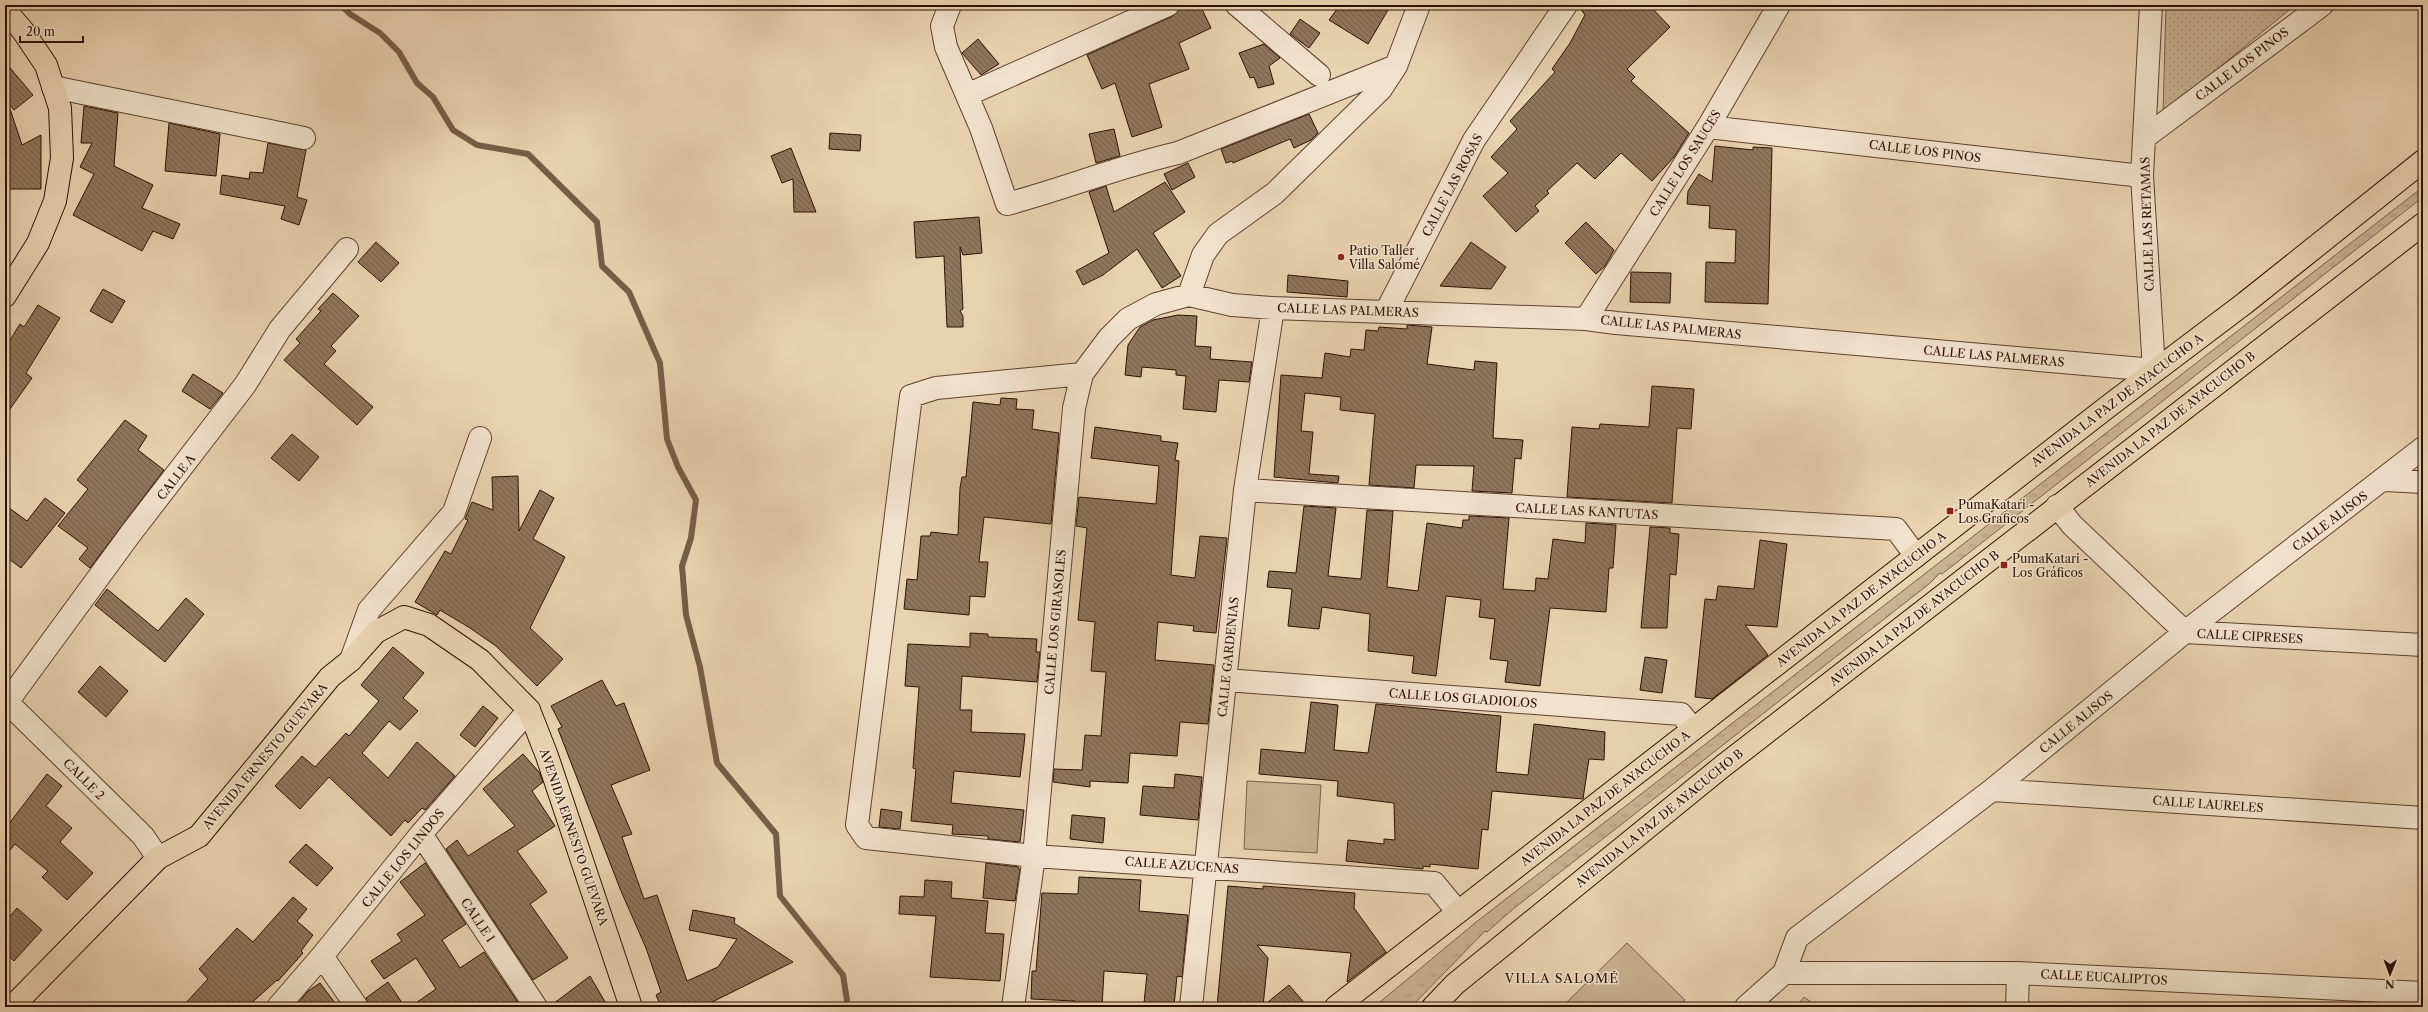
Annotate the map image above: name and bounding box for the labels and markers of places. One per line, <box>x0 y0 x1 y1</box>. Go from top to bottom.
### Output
place label: Patio Taller Villa Salomé <box>1348 243 1420 272</box>
marker: Patio Taller Villa Salomé <box>1336 252 1346 262</box>
place label: PumaKatari - Los Graficos <box>1958 497 2034 526</box>
marker: PumaKatari - Los Graficos <box>1945 506 1955 516</box>
place label: PumaKatari - Los Gráficos <box>2012 551 2088 580</box>
marker: PumaKatari - Los Gráficos <box>1999 560 2009 570</box>

